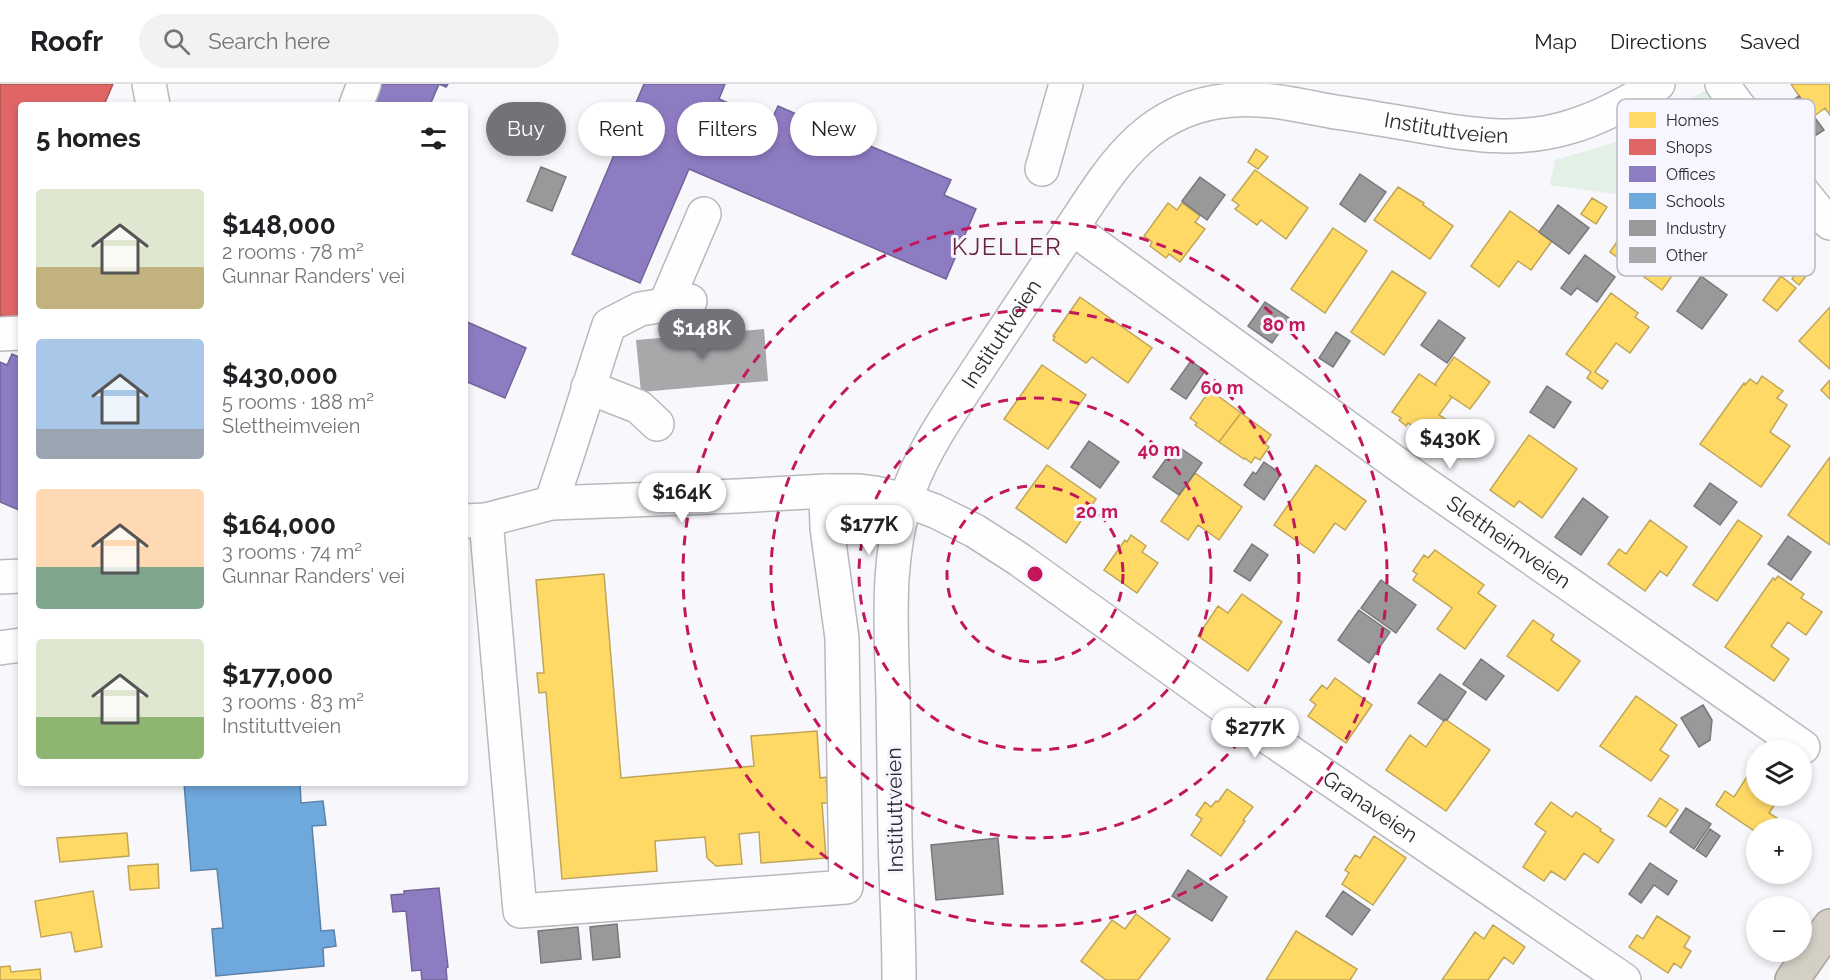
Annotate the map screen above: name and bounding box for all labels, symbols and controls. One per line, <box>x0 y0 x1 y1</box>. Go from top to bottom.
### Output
search box <box>139 14 559 68</box>
text: Roofr <box>30 25 103 58</box>
icon: search <box>160 25 193 58</box>
text: Search here <box>208 28 330 54</box>
text: Map <box>1534 29 1577 54</box>
text: Directions <box>1610 29 1707 54</box>
text: Saved <box>1740 29 1800 54</box>
legend <box>1617 99 1815 276</box>
chip: Buy <box>486 102 566 156</box>
chip: Rent <box>578 102 665 156</box>
chip: Filters <box>677 102 778 156</box>
chip: New <box>790 102 877 156</box>
street label: Instituttveien <box>1382 107 1509 148</box>
text: Homes <box>1666 111 1719 130</box>
icon: filters <box>417 122 450 155</box>
text: 5 homes <box>36 123 141 153</box>
text: Shops <box>1666 138 1712 157</box>
text: Offices <box>1666 165 1716 184</box>
text: Schools <box>1666 192 1725 211</box>
text: $148,000 <box>222 210 336 240</box>
icon: home <box>84 213 156 285</box>
text: Industry <box>1666 219 1726 238</box>
district label: KJELLER <box>952 232 1062 261</box>
text: 2 rooms · 78 m² <box>222 240 364 264</box>
text: Other <box>1666 246 1708 265</box>
text: Gunnar Randers' vei <box>222 264 405 288</box>
street label: Instituttveien <box>956 274 1046 393</box>
pin: $148K <box>660 309 744 360</box>
text: 80 m <box>1262 314 1306 335</box>
text: $148K <box>672 316 732 340</box>
text: $430,000 <box>222 360 338 390</box>
icon: home <box>84 363 156 435</box>
text: 60 m <box>1200 377 1244 398</box>
text: 5 rooms · 188 m² <box>222 390 374 414</box>
text: Slettheimveien <box>222 414 360 438</box>
pin: $430K <box>1408 419 1492 470</box>
text: $430K <box>1420 426 1480 450</box>
text: 40 m <box>1138 439 1180 460</box>
pin: $164K <box>640 473 724 524</box>
text: $164K <box>652 480 712 504</box>
street label: Slettheimveien <box>1442 490 1576 594</box>
text: 20 m <box>1076 501 1118 522</box>
pin: $177K <box>827 505 911 556</box>
text: $164,000 <box>222 510 336 540</box>
text: $177K <box>840 512 898 536</box>
icon: home <box>84 513 156 585</box>
text: 3 rooms · 74 m² <box>222 540 362 564</box>
text: Gunnar Randers' vei <box>222 564 405 588</box>
centre of rings <box>1025 564 1045 584</box>
text: $177,000 <box>222 660 333 690</box>
icon: home <box>84 663 156 735</box>
text: 3 rooms · 83 m² <box>222 690 364 714</box>
pin: $277K <box>1213 708 1297 759</box>
text: Instituttveien <box>222 714 341 738</box>
text: $277K <box>1225 715 1285 739</box>
map controls <box>1746 740 1812 962</box>
button: layers <box>1746 740 1812 806</box>
street label: Instituttveien <box>881 747 908 873</box>
street label: Granaveien <box>1318 765 1423 848</box>
button: + <box>1746 818 1812 884</box>
button: − <box>1746 896 1812 962</box>

